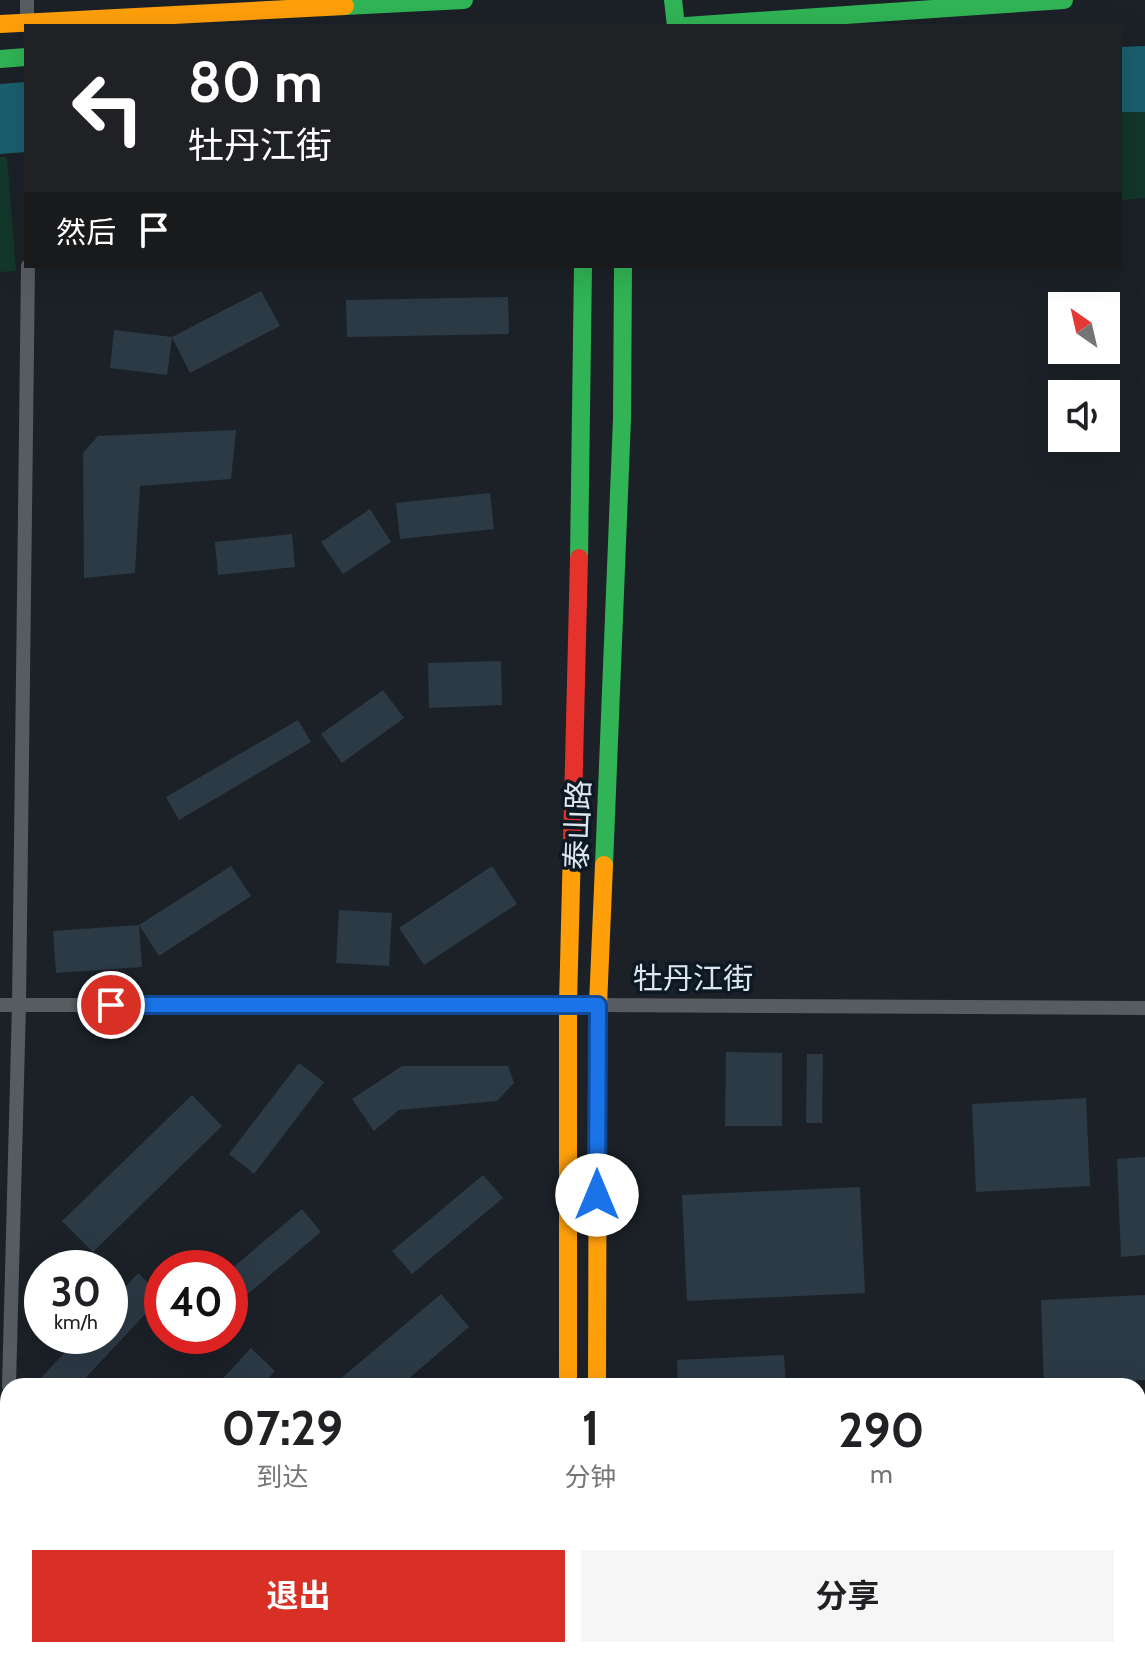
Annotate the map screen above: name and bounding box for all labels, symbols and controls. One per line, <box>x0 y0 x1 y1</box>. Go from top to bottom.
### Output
text: 80 m <box>188 48 323 116</box>
icon: left <box>56 56 160 160</box>
text: 牡丹江街 <box>188 123 332 167</box>
icon: arrive <box>132 208 176 252</box>
text: 然后 <box>56 214 116 251</box>
north arrow <box>1048 292 1120 364</box>
map controls <box>1048 292 1120 452</box>
button: sound <box>1048 380 1120 452</box>
street label: 泰山路 <box>557 779 598 871</box>
street label: 牡丹江街 <box>633 960 753 997</box>
pin <box>77 971 145 1039</box>
icon: arrive <box>89 983 133 1027</box>
position arrow <box>555 1153 639 1237</box>
speed limit sign: 40 <box>144 1250 248 1354</box>
text: 30 <box>51 1267 101 1316</box>
text: km/h <box>54 1310 98 1334</box>
text: 07:29 <box>222 1399 343 1457</box>
text: 1 <box>582 1399 599 1457</box>
text: 290 <box>838 1401 924 1459</box>
text: m <box>870 1458 893 1490</box>
text: 到达 <box>256 1461 308 1493</box>
text: 分钟 <box>565 1461 617 1493</box>
button: 退出 <box>32 1550 565 1642</box>
button: 分享 <box>581 1550 1114 1642</box>

